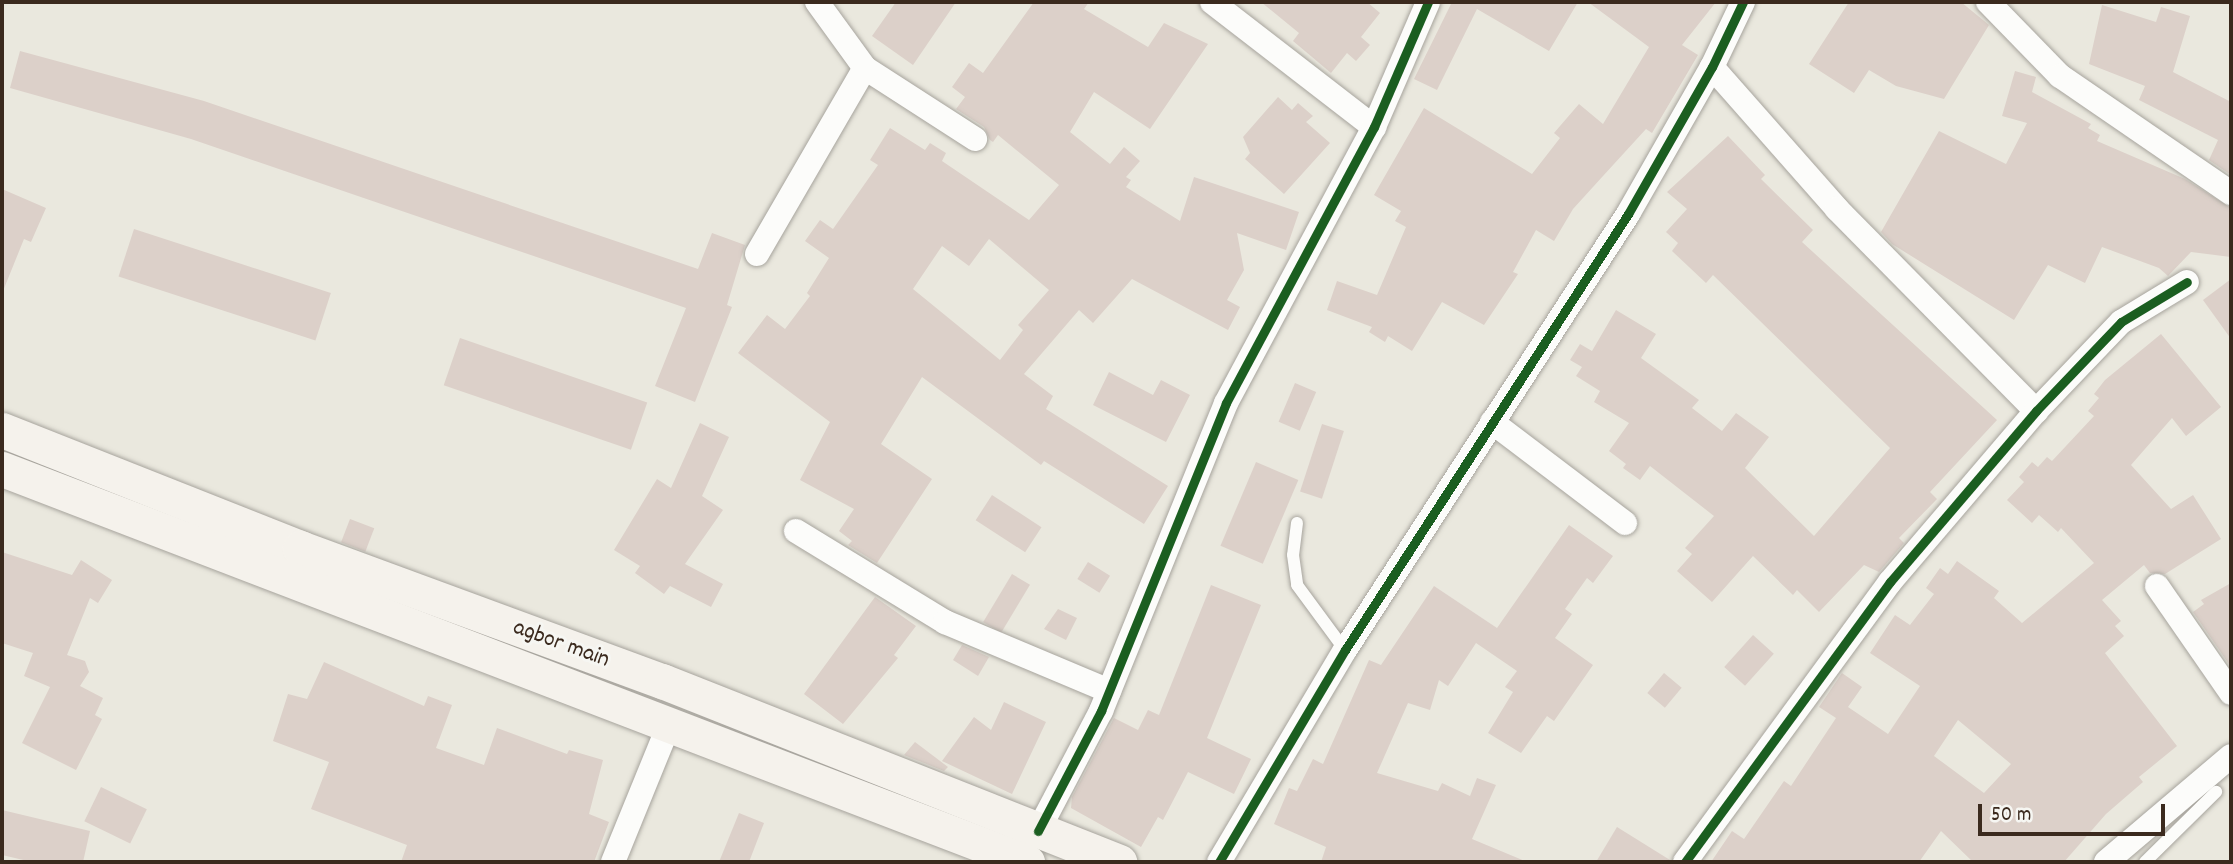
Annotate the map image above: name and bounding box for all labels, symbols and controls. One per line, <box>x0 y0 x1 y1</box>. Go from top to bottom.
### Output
street label: agbor main <box>509 614 613 676</box>
scale bar <box>1981 790 2168 834</box>
text: 50 m <box>1991 801 2031 831</box>

